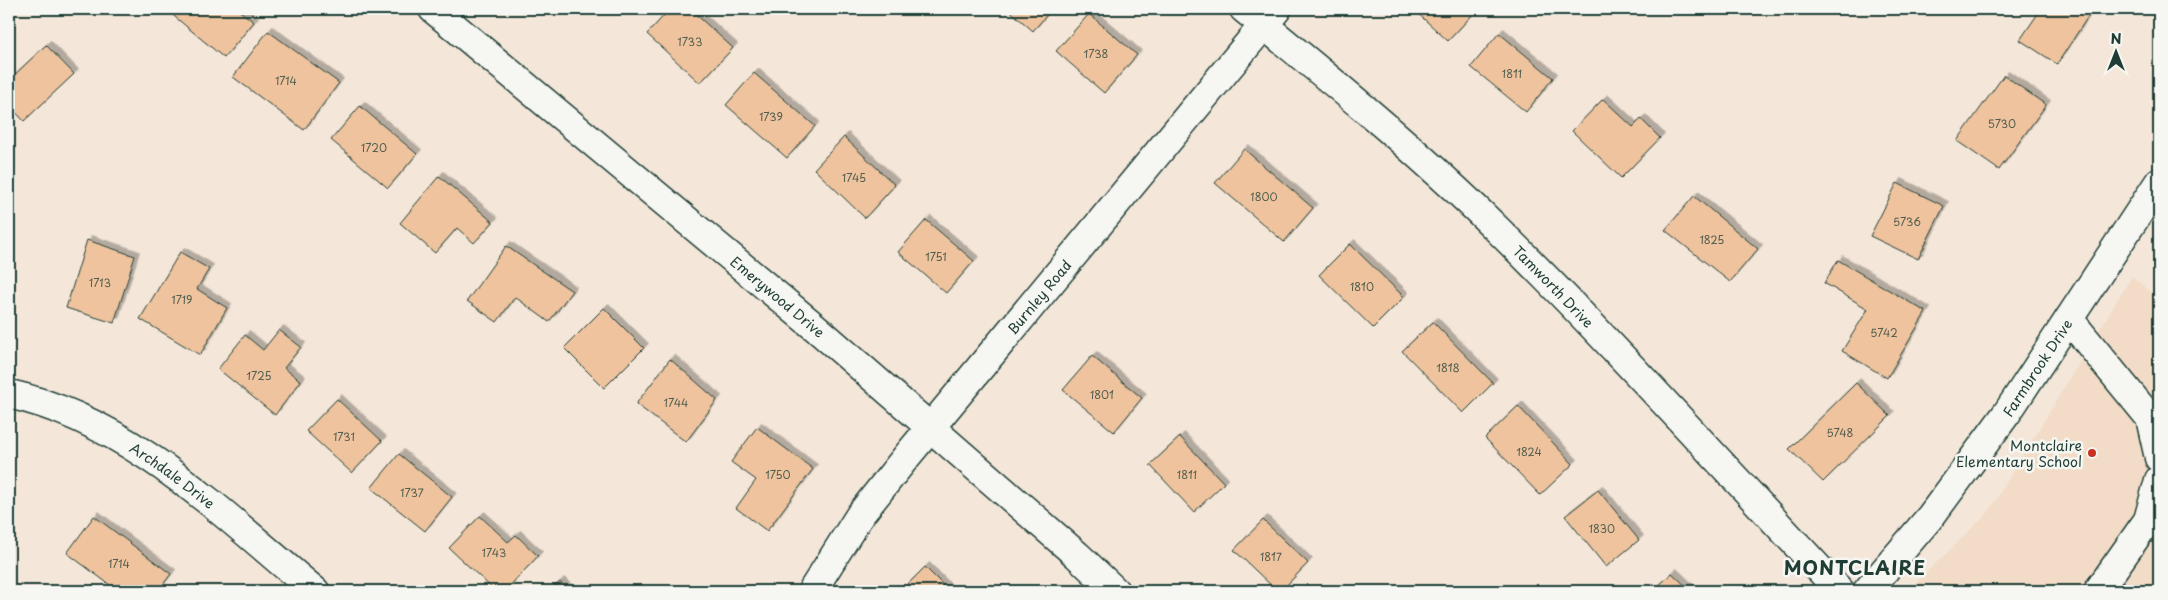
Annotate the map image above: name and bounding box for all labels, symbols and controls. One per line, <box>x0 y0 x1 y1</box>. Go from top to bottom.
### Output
north arrow <box>2090 28 2140 78</box>
text: N <box>2110 28 2122 49</box>
house number: 1733 <box>678 33 702 50</box>
house number: 1738 <box>1084 45 1109 62</box>
house number: 1811 <box>1502 65 1522 82</box>
house number: 1714 <box>275 72 297 89</box>
house number: 1739 <box>759 108 783 125</box>
house number: 5730 <box>1988 115 2016 132</box>
house number: 1720 <box>361 139 387 156</box>
house number: 1745 <box>842 169 866 186</box>
house number: 1800 <box>1250 188 1278 205</box>
house number: 5736 <box>1893 213 1921 230</box>
house number: 1825 <box>1700 231 1724 248</box>
street label: Tamworth Drive <box>1509 240 1599 332</box>
house number: 1751 <box>925 248 947 265</box>
street label: Emerywood Drive <box>726 251 830 342</box>
street label: Burnley Road <box>1002 255 1076 339</box>
house number: 1713 <box>89 274 111 291</box>
house number: 1810 <box>1350 278 1374 295</box>
house number: 1719 <box>172 291 192 308</box>
street label: Farmbrook Drive <box>1997 315 2077 421</box>
house number: 5742 <box>1870 324 1898 341</box>
house number: 1818 <box>1436 359 1460 376</box>
house number: 1725 <box>246 367 272 384</box>
house number: 1801 <box>1090 386 1114 403</box>
house number: 1744 <box>664 394 688 411</box>
house number: 5748 <box>1827 424 1854 441</box>
house number: 1731 <box>333 428 355 445</box>
place label: Montclaire Elementary School <box>1956 435 2082 472</box>
street label: Archdale Drive <box>126 437 220 513</box>
house number: 1824 <box>1516 443 1542 460</box>
marker: Montclaire Elementary School <box>2086 447 2098 459</box>
house number: 1750 <box>765 466 791 483</box>
house number: 1811 <box>1177 466 1197 483</box>
house number: 1737 <box>400 484 424 501</box>
house number: 1830 <box>1589 520 1615 537</box>
house number: 1743 <box>482 544 506 561</box>
house number: 1817 <box>1260 548 1282 565</box>
district label: MONTCLAIRE <box>1784 553 1926 581</box>
house number: 1714 <box>108 555 130 572</box>

